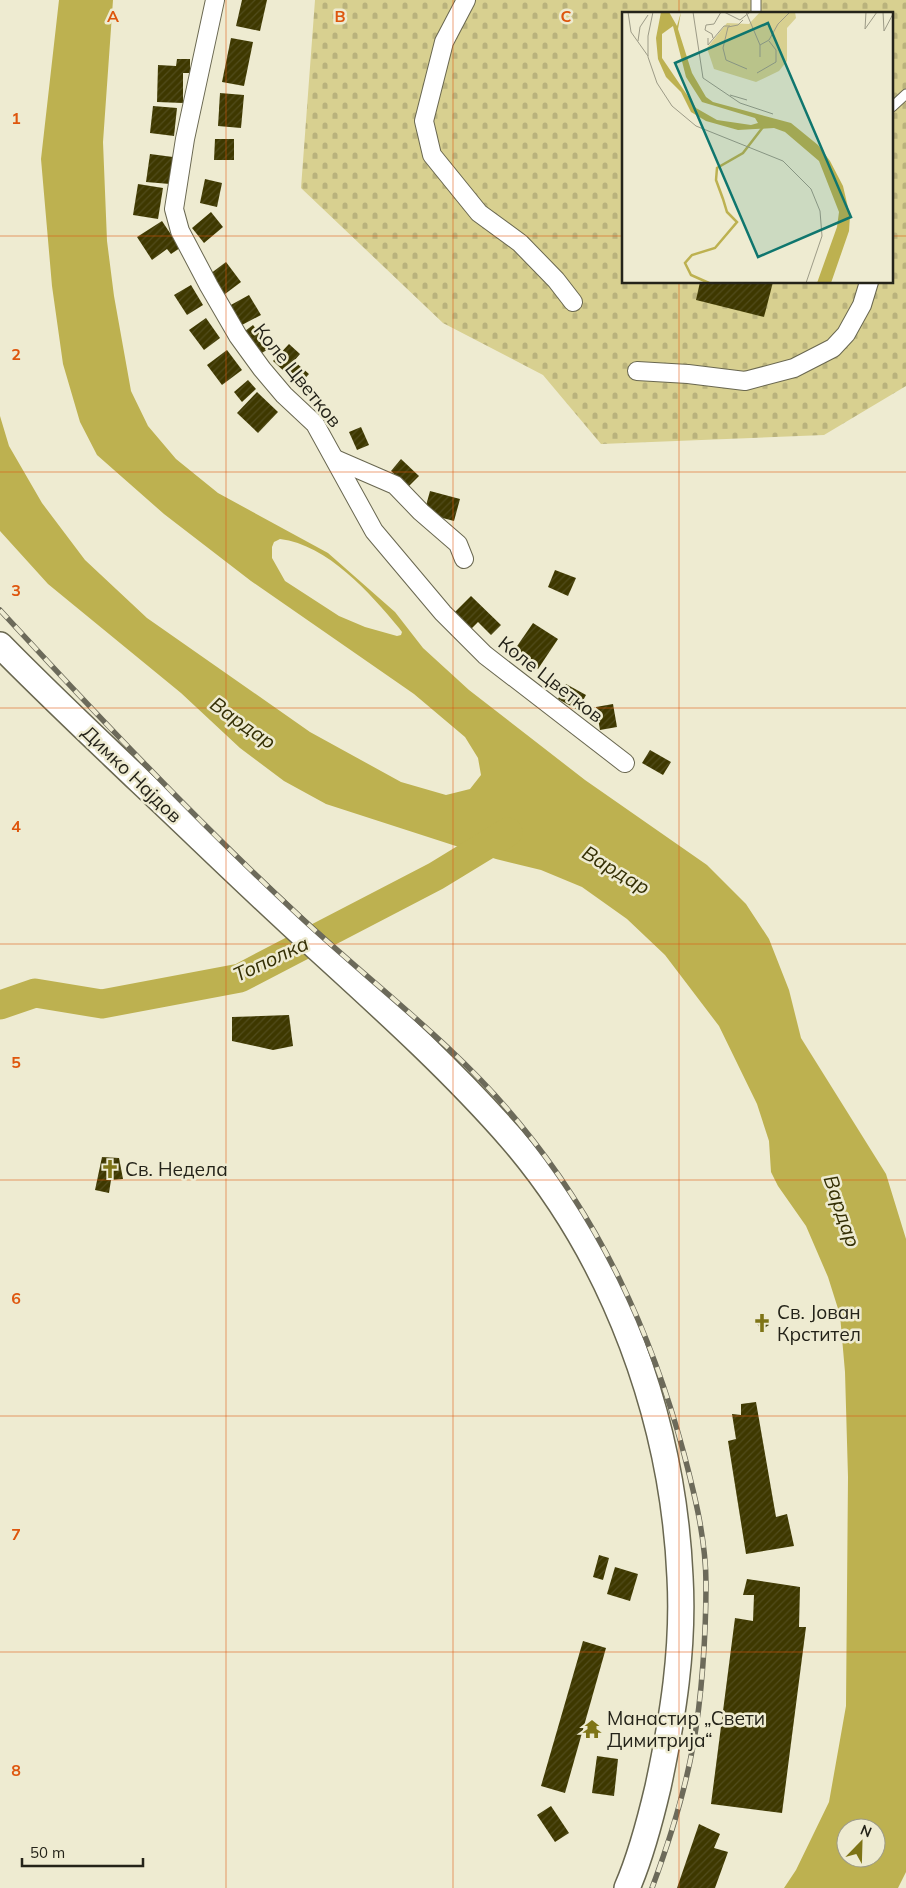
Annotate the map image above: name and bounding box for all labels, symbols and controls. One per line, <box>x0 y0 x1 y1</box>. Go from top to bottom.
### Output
text: A <box>107 6 119 26</box>
text: B <box>334 6 346 26</box>
text: C <box>561 6 572 26</box>
inset map <box>622 12 894 284</box>
text: 1 <box>11 108 21 128</box>
street label: Коле Цветков <box>249 318 347 432</box>
text: 2 <box>11 344 21 364</box>
text: 3 <box>11 580 21 600</box>
street label: Коле Цветков <box>494 631 608 727</box>
water label: Вардар <box>206 691 281 754</box>
street label: Димко Најдов <box>77 720 187 828</box>
text: 4 <box>11 816 21 836</box>
water label: Вардар <box>578 840 655 899</box>
water label: Тополка <box>229 930 312 987</box>
text: 5 <box>11 1052 21 1072</box>
place label: Св. Недела <box>125 1157 228 1181</box>
church icon: Св. Недела <box>99 1158 121 1180</box>
water label: Вардар <box>819 1172 866 1250</box>
text: 6 <box>11 1288 21 1308</box>
place label: Св. Јован Крстител <box>777 1300 861 1346</box>
church icon: Св. Јован Крстител <box>751 1312 773 1334</box>
text: 7 <box>11 1524 21 1544</box>
place label: Манастир „Свети Димитрија“ <box>607 1706 765 1752</box>
temple icon: Манастир „Свети Димитрија“ <box>581 1718 603 1740</box>
text: 8 <box>11 1760 21 1780</box>
north arrow <box>836 1818 886 1868</box>
text: N <box>858 1821 874 1841</box>
scale bar <box>22 1836 144 1868</box>
text: 50 m <box>30 1843 65 1862</box>

